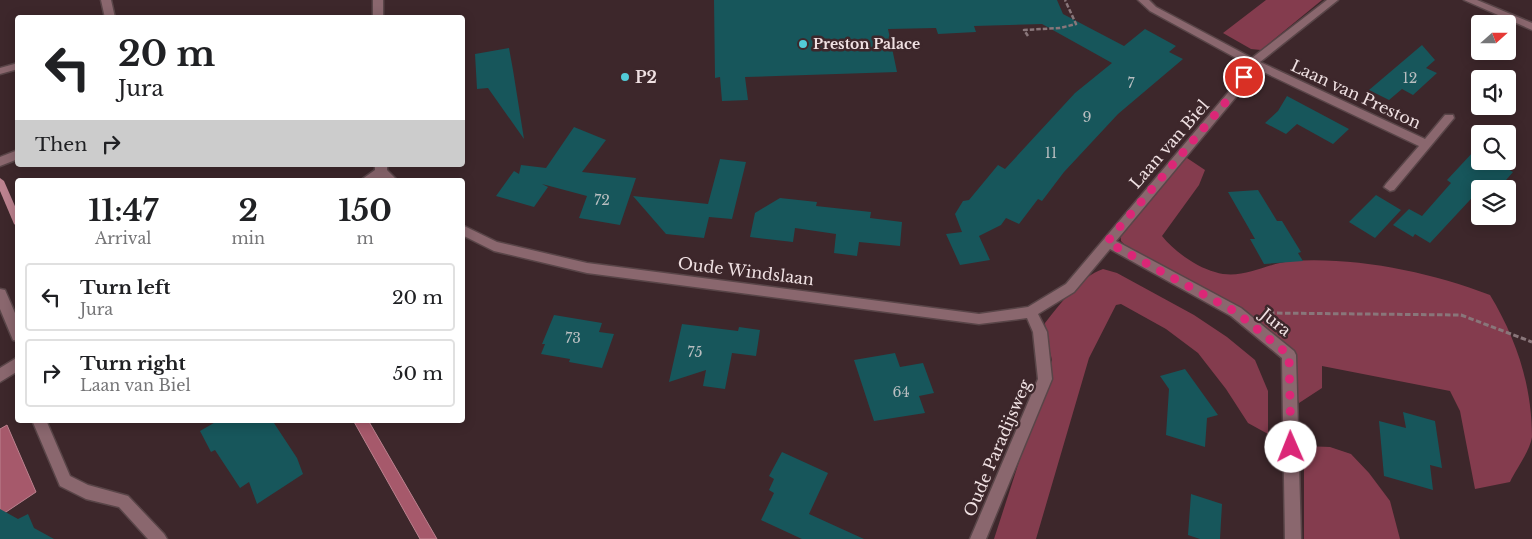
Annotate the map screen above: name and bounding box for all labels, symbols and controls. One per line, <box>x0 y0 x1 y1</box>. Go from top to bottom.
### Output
north arrow <box>1471 15 1516 60</box>
map controls <box>1471 15 1516 225</box>
text: 20 m <box>118 32 215 75</box>
icon: left <box>35 35 100 100</box>
place label: Preston Palace <box>813 35 920 53</box>
marker: Preston Palace <box>797 38 809 50</box>
street label: Laan van Preston <box>1288 55 1424 133</box>
pin <box>1223 56 1265 98</box>
icon: arrive <box>1230 63 1258 91</box>
place label: P2 <box>635 67 657 87</box>
house number: 12 <box>1403 69 1417 87</box>
button: sound <box>1471 70 1516 115</box>
marker: P2 <box>619 71 631 83</box>
house number: 7 <box>1127 74 1135 92</box>
text: Jura <box>118 75 164 102</box>
street label: Laan van Biel <box>1125 96 1213 192</box>
house number: 9 <box>1082 108 1092 126</box>
button: search <box>1471 125 1516 170</box>
icon: right <box>97 130 125 158</box>
text: Then <box>35 133 87 156</box>
house number: 11 <box>1045 144 1057 162</box>
button: layers <box>1471 180 1516 225</box>
house number: 72 <box>594 191 610 209</box>
text: 11:47 <box>88 192 158 229</box>
text: 2 <box>238 192 258 229</box>
text: 150 <box>338 192 392 229</box>
text: Arrival <box>95 228 152 248</box>
text: min <box>231 228 265 248</box>
text: m <box>356 228 374 248</box>
street label: Oude Windslaan <box>677 253 815 289</box>
text: Turn left <box>80 276 171 299</box>
icon: left <box>37 283 65 311</box>
text: 20 m <box>392 286 443 309</box>
text: Jura <box>80 299 113 319</box>
street label: Jura <box>1255 303 1295 340</box>
house number: 73 <box>565 329 581 347</box>
house number: 75 <box>688 343 702 361</box>
text: Turn right <box>80 352 186 375</box>
icon: right <box>37 359 65 387</box>
text: 50 m <box>393 362 443 385</box>
text: Laan van Biel <box>80 375 191 395</box>
street label: Oude Paradijsweg <box>959 376 1035 520</box>
house number: 64 <box>892 383 910 401</box>
position arrow <box>1264 420 1316 472</box>

